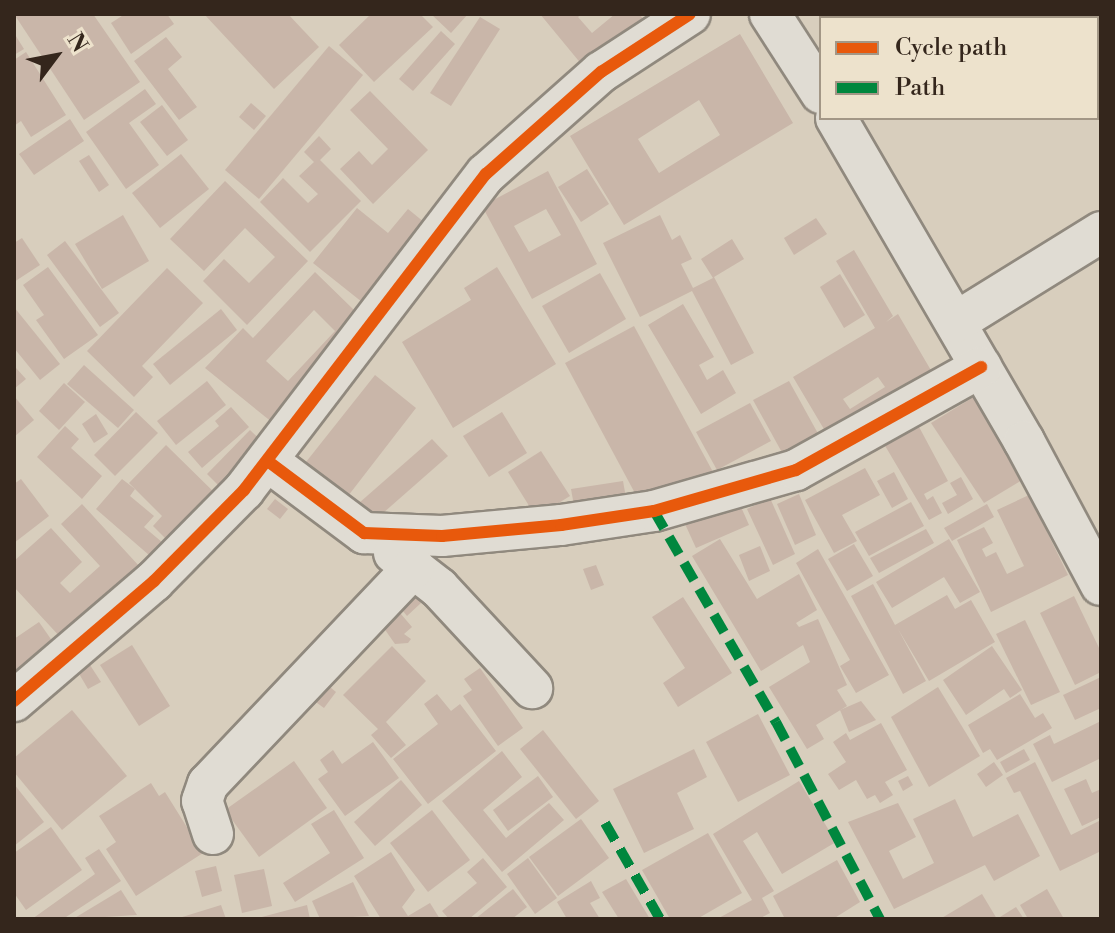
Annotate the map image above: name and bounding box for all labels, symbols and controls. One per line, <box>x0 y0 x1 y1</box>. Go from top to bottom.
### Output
north arrow <box>16 16 96 96</box>
legend <box>819 16 1099 120</box>
text: N <box>61 28 93 58</box>
text: Cycle path <box>895 33 1007 63</box>
text: Path <box>895 73 945 103</box>

